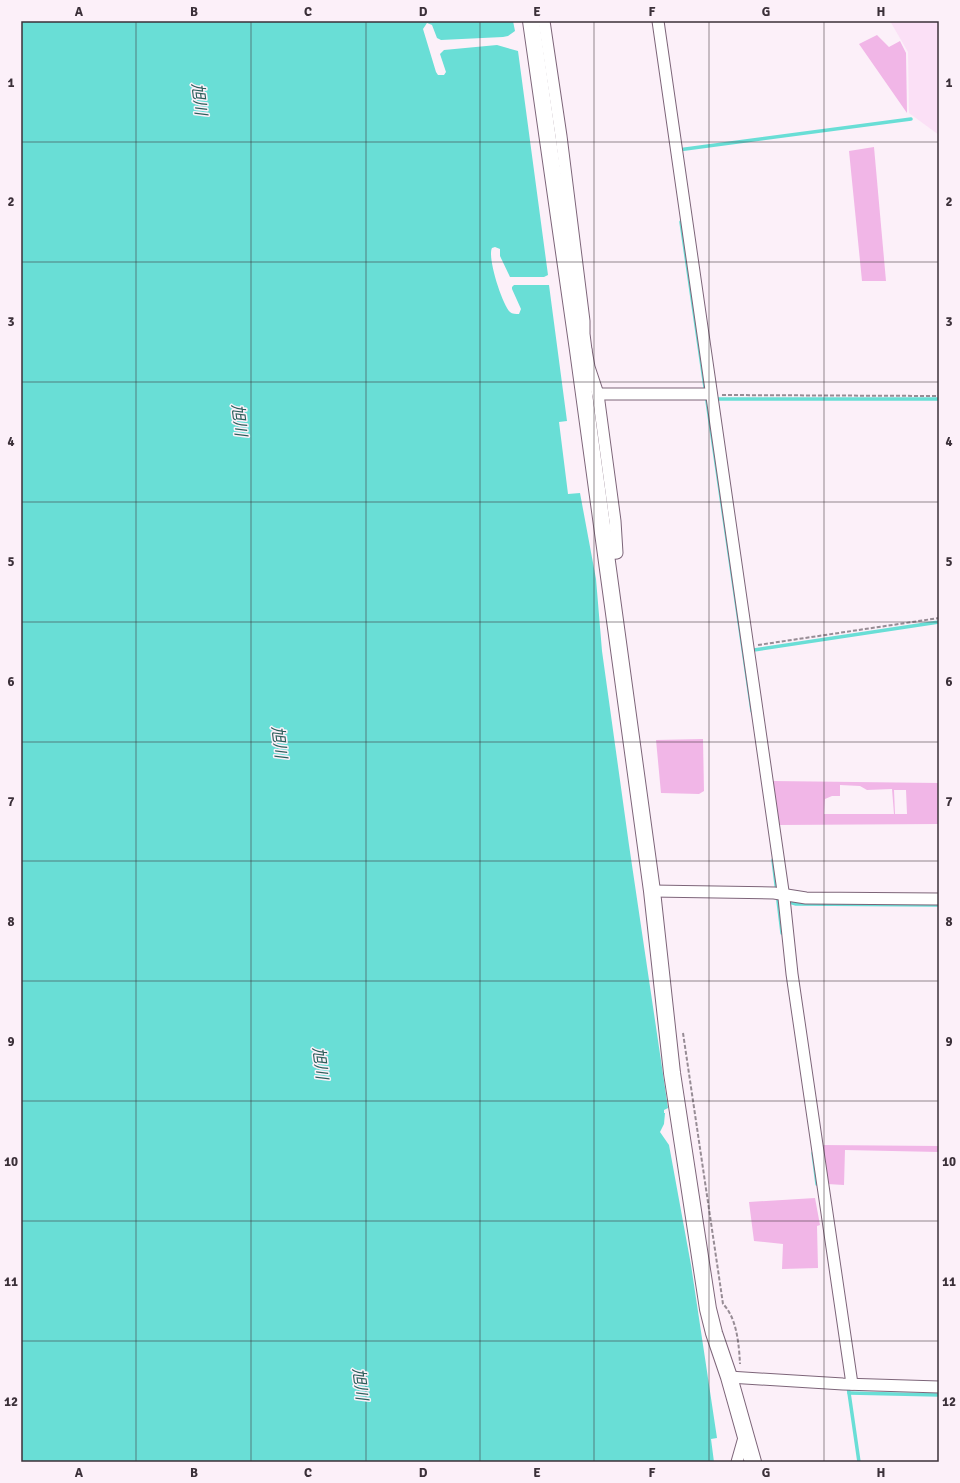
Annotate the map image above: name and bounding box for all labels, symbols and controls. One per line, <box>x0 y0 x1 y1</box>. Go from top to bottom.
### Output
text: A <box>75 4 84 20</box>
text: B <box>190 4 198 20</box>
text: C <box>304 4 312 20</box>
text: D <box>419 4 428 20</box>
text: E <box>533 4 541 20</box>
text: F <box>649 4 656 20</box>
text: G <box>762 4 770 20</box>
text: H <box>877 4 885 20</box>
text: 1 <box>7 75 15 91</box>
text: 1 <box>945 75 953 91</box>
water label: 旭川 <box>187 82 211 118</box>
text: 2 <box>7 194 15 210</box>
text: 2 <box>945 194 953 210</box>
text: 3 <box>7 314 15 330</box>
text: 3 <box>945 314 953 330</box>
water label: 旭川 <box>227 403 251 439</box>
text: 4 <box>7 434 15 450</box>
text: 4 <box>945 434 953 450</box>
text: 5 <box>7 554 15 570</box>
text: 5 <box>945 554 953 570</box>
text: 6 <box>7 674 15 690</box>
text: 6 <box>945 674 953 690</box>
water label: 旭川 <box>267 725 291 761</box>
text: 7 <box>7 794 15 810</box>
text: 7 <box>945 794 953 810</box>
text: 8 <box>7 914 15 930</box>
text: 8 <box>945 914 953 930</box>
text: 9 <box>7 1034 15 1050</box>
text: 9 <box>945 1034 953 1050</box>
water label: 旭川 <box>308 1046 332 1082</box>
text: 10 <box>4 1154 18 1170</box>
text: 10 <box>942 1154 956 1170</box>
text: 11 <box>4 1274 18 1290</box>
text: 11 <box>942 1274 956 1290</box>
water label: 旭川 <box>348 1367 372 1403</box>
text: 12 <box>4 1394 18 1410</box>
text: 12 <box>942 1394 956 1410</box>
text: A <box>75 1465 84 1481</box>
text: B <box>190 1465 198 1481</box>
text: C <box>304 1465 312 1481</box>
text: D <box>419 1465 428 1481</box>
text: E <box>533 1465 541 1481</box>
text: F <box>649 1465 656 1481</box>
text: G <box>762 1465 770 1481</box>
text: H <box>877 1465 885 1481</box>

